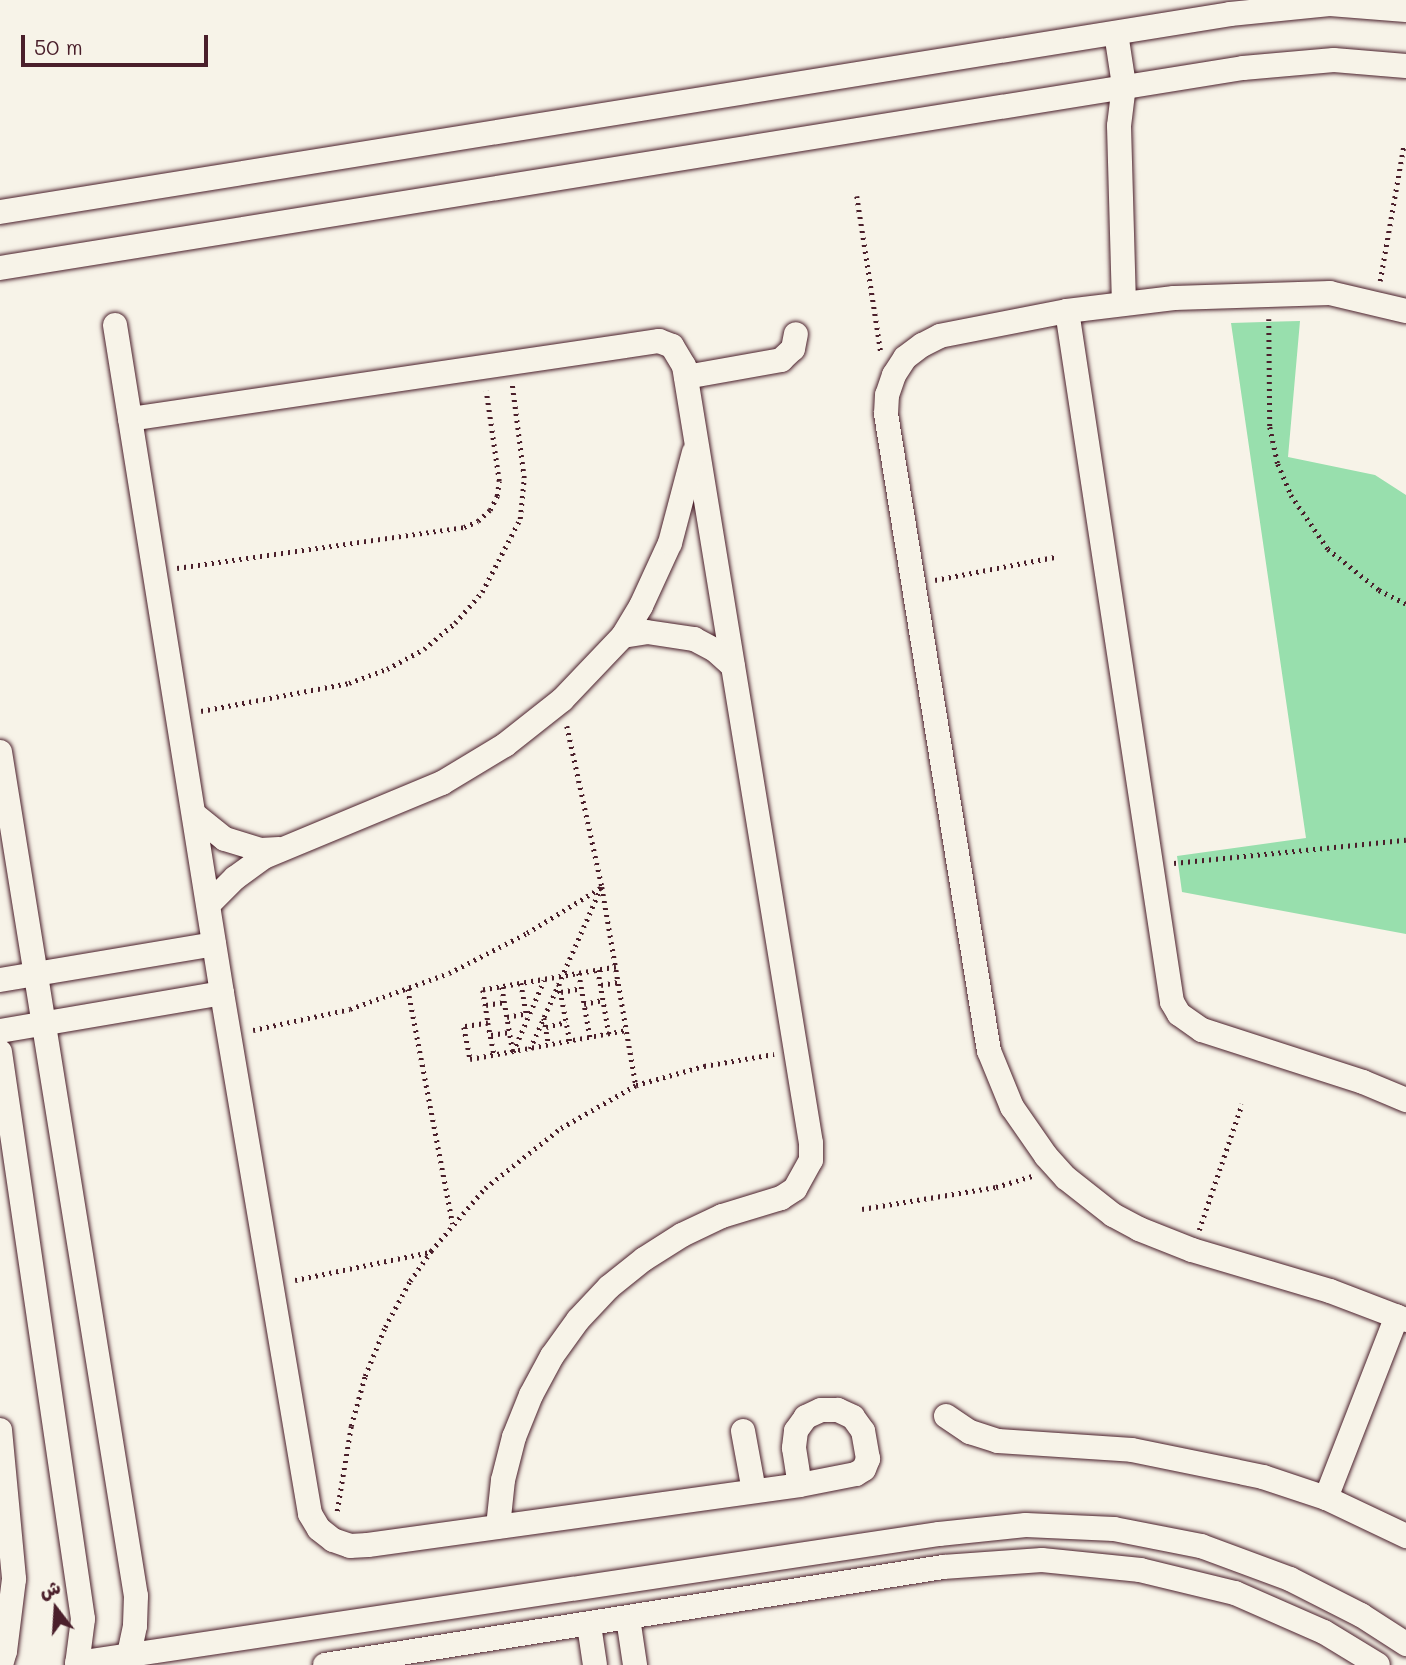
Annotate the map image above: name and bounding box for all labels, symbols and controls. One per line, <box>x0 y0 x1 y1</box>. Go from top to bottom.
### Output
scale bar <box>24 21 212 65</box>
text: 50 m <box>34 33 83 60</box>
text: ش <box>36 1573 63 1603</box>
north arrow <box>21 1574 91 1644</box>

